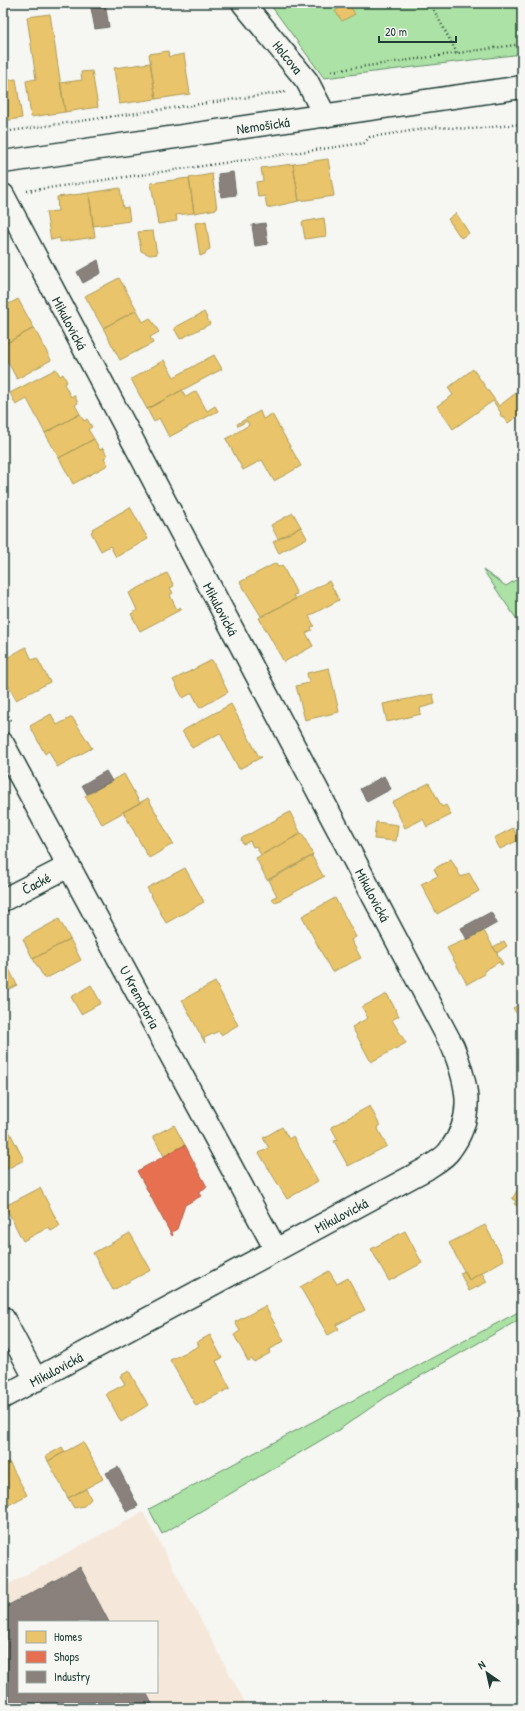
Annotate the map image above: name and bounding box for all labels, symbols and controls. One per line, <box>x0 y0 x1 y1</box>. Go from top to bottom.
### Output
scale bar <box>379 18 456 44</box>
text: 20 m <box>385 23 407 40</box>
street label: Holcova <box>269 36 308 78</box>
street label: Nemošická <box>235 112 291 138</box>
street label: Mikulovická <box>48 293 92 353</box>
street label: Mikulovická <box>199 579 243 639</box>
street label: Mikulovická <box>351 865 395 925</box>
street label: Čacké <box>18 867 54 898</box>
street label: U Krematoria <box>115 962 165 1032</box>
street label: Mikulovická <box>311 1193 371 1237</box>
street label: Mikulovická <box>26 1347 86 1391</box>
legend <box>18 1621 158 1693</box>
text: Homes <box>54 1628 82 1645</box>
text: Shops <box>54 1648 80 1665</box>
north arrow <box>467 1653 507 1693</box>
text: N <box>475 1657 488 1672</box>
text: Industry <box>54 1668 90 1685</box>

